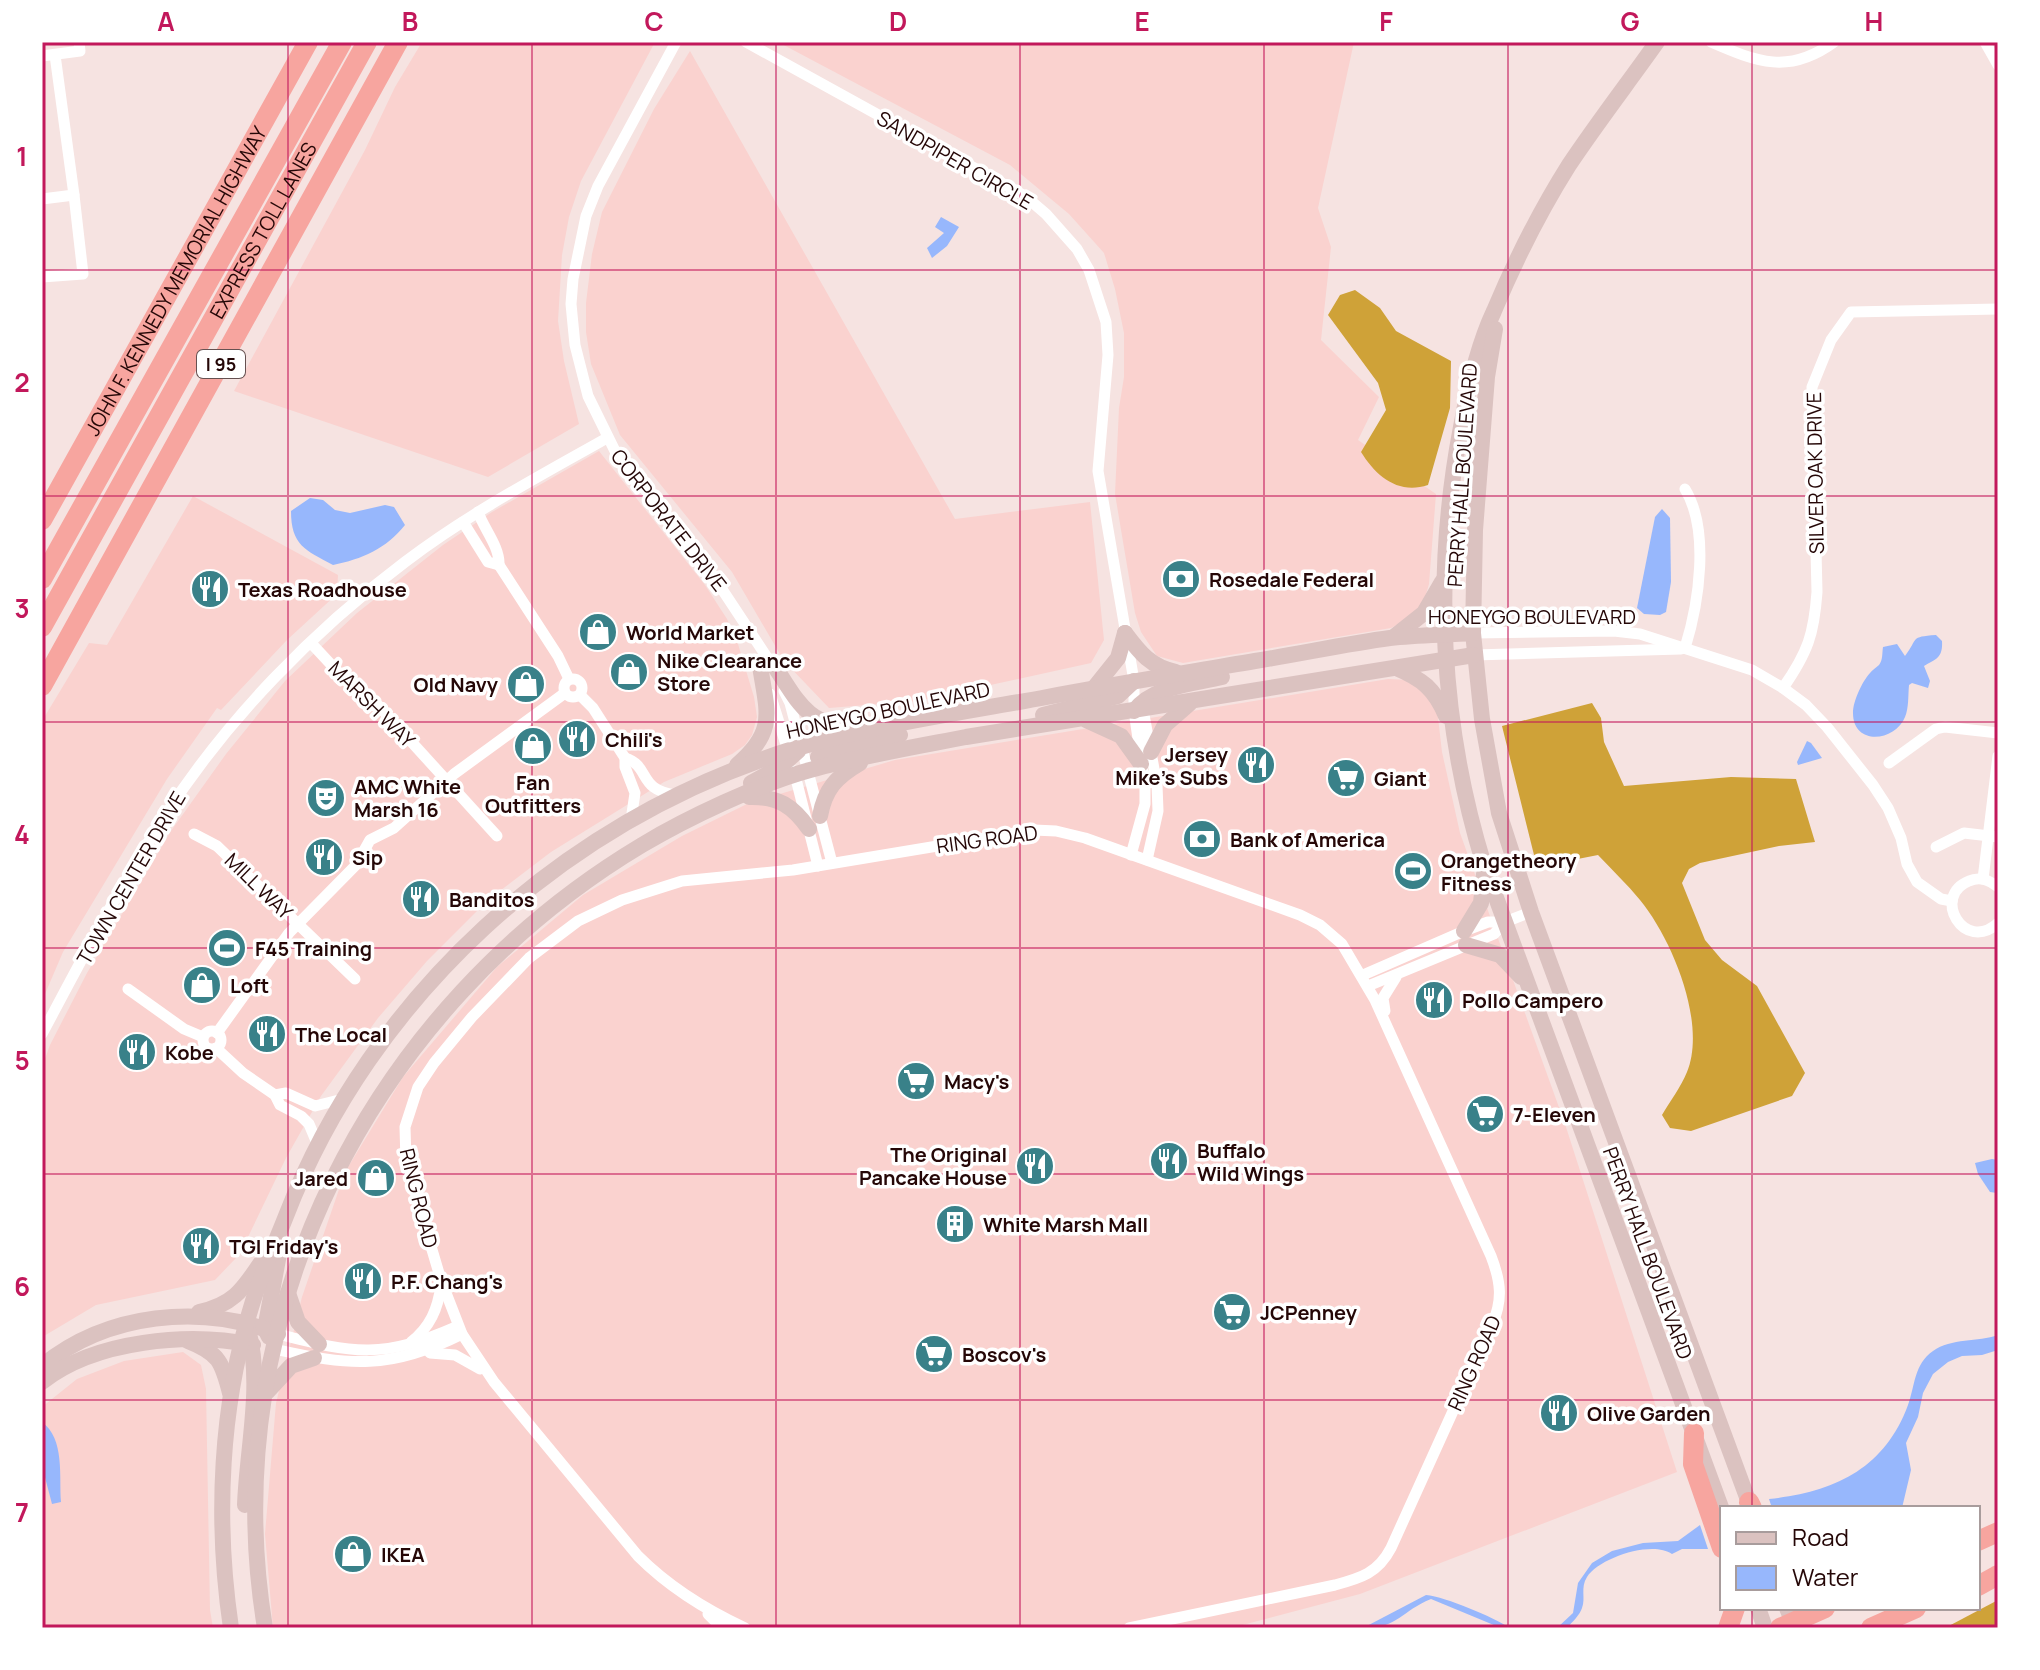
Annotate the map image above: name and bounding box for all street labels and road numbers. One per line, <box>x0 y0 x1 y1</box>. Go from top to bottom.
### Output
street label: SANDPIPER CIRCLE <box>872 104 1038 216</box>
street label: JOHN F. KENNEDY MEMORIAL HIGHWAY <box>78 120 273 440</box>
street label: EXPRESS TOLL LANES <box>203 137 322 323</box>
road number: I 95 <box>197 350 245 378</box>
street label: PERRY HALL BOULEVARD <box>1441 362 1483 588</box>
street label: SILVER OAK DRIVE <box>1800 392 1830 554</box>
street label: CORPORATE DRIVE <box>605 443 733 597</box>
street label: HONEYGO BOULEVARD <box>1428 603 1636 630</box>
street label: MARSH WAY <box>323 655 422 754</box>
street label: HONEYGO BOULEVARD <box>784 675 992 745</box>
street label: TOWN CENTER DRIVE <box>70 786 192 970</box>
street label: RING ROAD <box>935 819 1039 859</box>
street label: MILL WAY <box>219 847 300 926</box>
street label: PERRY HALL BOULEVARD <box>1597 1143 1699 1363</box>
street label: RING ROAD <box>394 1145 444 1251</box>
street label: RING ROAD <box>1441 1311 1507 1415</box>

